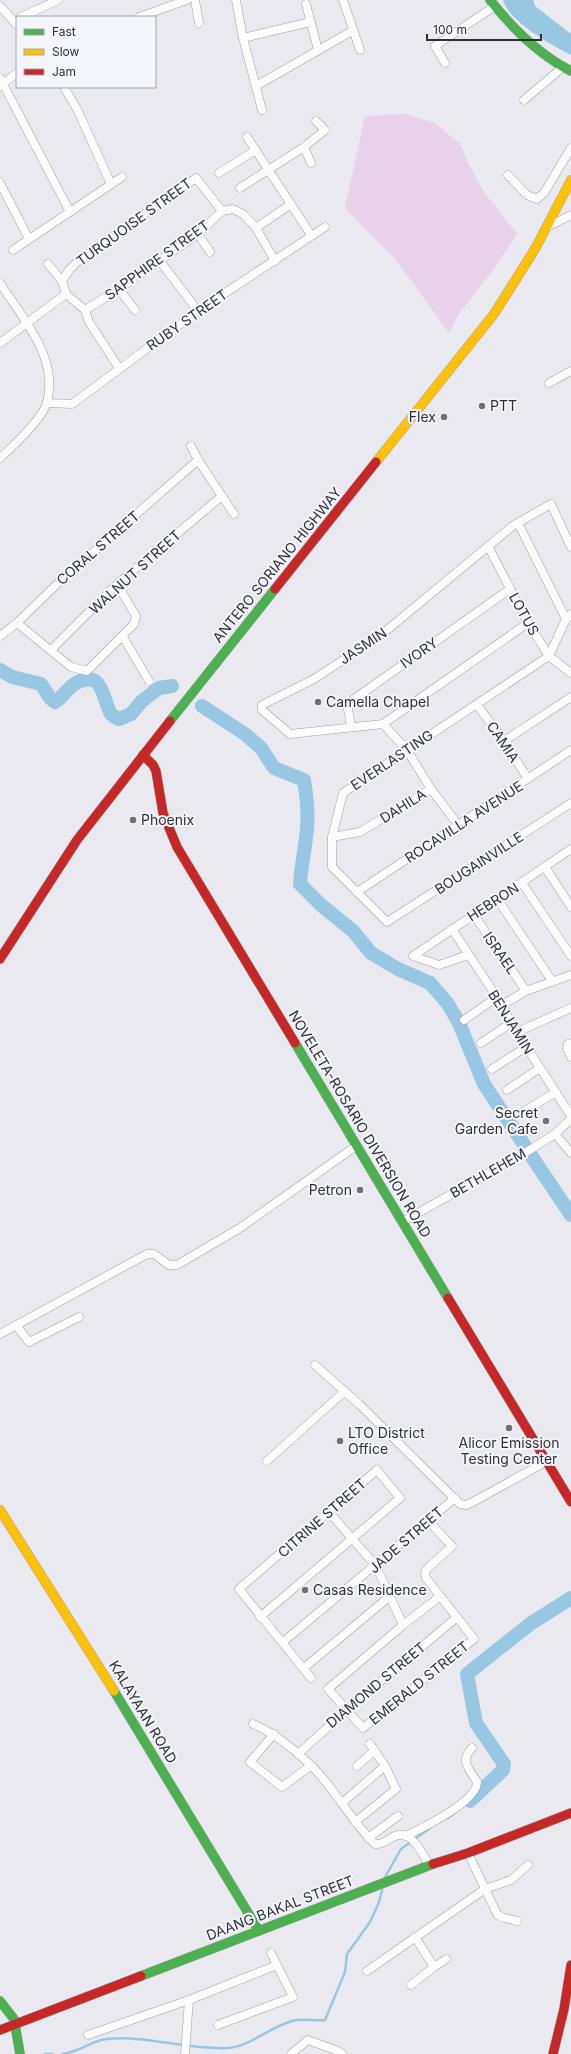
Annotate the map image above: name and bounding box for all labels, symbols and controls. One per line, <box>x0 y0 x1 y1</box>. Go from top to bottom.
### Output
legend <box>16 16 156 88</box>
scale bar <box>427 16 541 42</box>
text: 100 m <box>433 22 467 37</box>
text: Fast <box>52 24 76 39</box>
text: Slow <box>52 44 80 59</box>
text: Jam <box>52 64 76 79</box>
street label: TURQUOISE STREET <box>73 174 195 269</box>
street label: SAPPHIRE STREET <box>101 216 212 303</box>
street label: RUBY STREET <box>143 285 230 354</box>
place label: PTT <box>490 397 517 414</box>
marker: PTT <box>477 401 487 411</box>
place label: Flex <box>409 408 436 425</box>
marker: Flex <box>439 412 449 422</box>
street label: ANTERO SORIANO HIGHWAY <box>209 483 345 646</box>
street label: CORAL STREET <box>53 507 143 588</box>
street label: WALNUT STREET <box>85 526 184 617</box>
street label: LOTUS <box>506 589 543 638</box>
street label: JASMIN <box>336 624 390 668</box>
street label: IVORY <box>397 633 441 672</box>
place label: Camella Chapel <box>326 693 430 710</box>
marker: Camella Chapel <box>313 697 323 707</box>
street label: CAMIA <box>484 718 523 766</box>
street label: EVERLASTING <box>347 726 436 793</box>
street label: ROCAVILLA AVENUE <box>401 777 526 866</box>
street label: DAHILA <box>377 785 429 826</box>
place label: Phoenix <box>141 811 194 828</box>
marker: Phoenix <box>128 815 138 825</box>
street label: BOUGAINVILLE <box>431 828 526 897</box>
street label: HEBRON <box>464 879 522 925</box>
street label: ISRAEL <box>480 928 521 977</box>
street label: BENJAMIN <box>485 987 538 1057</box>
street label: NOVELETA-ROSARIO DIVERSION ROAD <box>286 1007 435 1241</box>
place label: Secret Garden Cafe <box>455 1104 538 1137</box>
marker: Secret Garden Cafe <box>541 1116 551 1126</box>
street label: BETHLEHEM <box>447 1144 529 1201</box>
place label: Petron <box>309 1181 352 1198</box>
marker: Petron <box>355 1185 365 1195</box>
marker: Alicor Emission Testing Center <box>504 1423 514 1433</box>
place label: LTO District Office <box>348 1424 425 1457</box>
place label: Alicor Emission Testing Center <box>459 1434 559 1467</box>
marker: LTO District Office <box>335 1436 345 1446</box>
street label: CITRINE STREET <box>274 1475 369 1561</box>
street label: JADE STREET <box>365 1503 446 1576</box>
place label: Casas Residence <box>313 1581 427 1598</box>
marker: Casas Residence <box>300 1585 310 1595</box>
street label: EMERALD STREET <box>366 1637 472 1728</box>
street label: DIAMOND STREET <box>323 1638 429 1731</box>
street label: KALAYAAN ROAD <box>106 1657 181 1766</box>
street label: DAANG BAKAL STREET <box>204 1872 356 1944</box>

